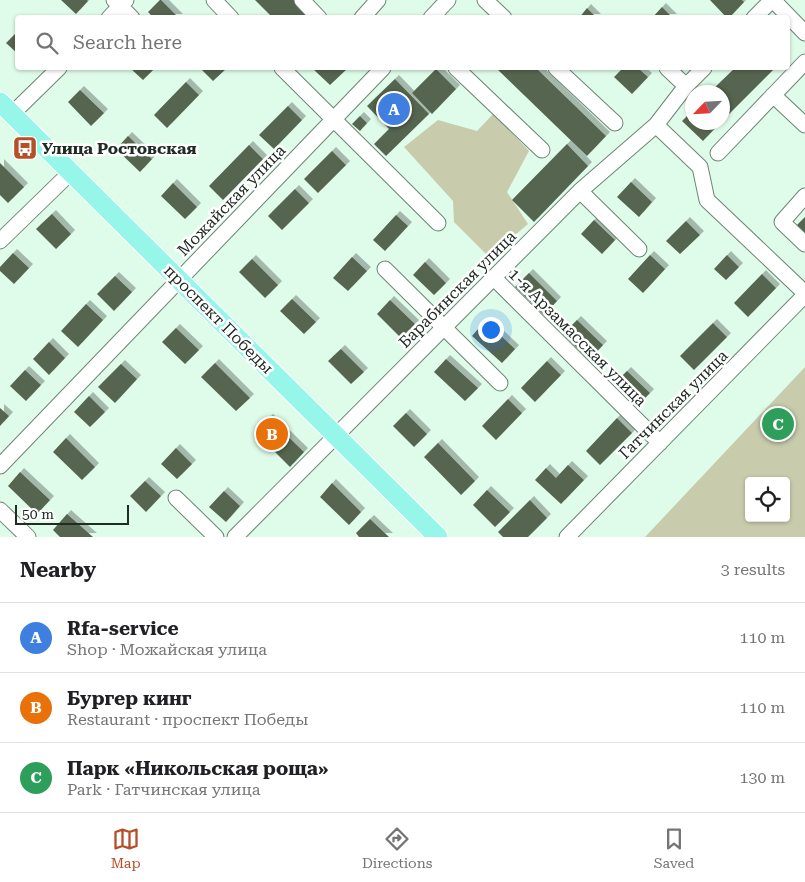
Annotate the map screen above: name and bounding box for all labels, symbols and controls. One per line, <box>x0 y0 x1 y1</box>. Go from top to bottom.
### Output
search box <box>15 15 790 70</box>
icon: search <box>33 29 61 57</box>
text: Search here <box>73 31 182 54</box>
north arrow <box>685 85 730 130</box>
pin: A <box>378 90 410 128</box>
bus stop icon: Улица Ростовская <box>12 135 38 161</box>
place label: Улица Ростовская <box>42 139 197 158</box>
street label: Можайская улица <box>173 141 290 260</box>
street label: Барабинская улица <box>395 227 520 352</box>
street label: проспект Победы <box>160 261 277 378</box>
street label: 1-я Арзамасская улица <box>505 264 651 410</box>
your location <box>478 317 504 343</box>
street label: Гатчинская улица <box>615 346 732 463</box>
pin: C <box>762 405 794 443</box>
pin: B <box>256 415 288 453</box>
map controls <box>745 477 790 522</box>
button: locate <box>745 477 790 522</box>
scale bar <box>15 502 129 525</box>
text: 50 m <box>22 506 54 522</box>
text: Nearby <box>20 558 96 582</box>
text: 3 results <box>721 560 785 579</box>
text: Rfa-service <box>67 617 179 640</box>
text: A <box>30 628 42 647</box>
text: 110 m <box>739 628 785 647</box>
text: Shop · Можайская улица <box>67 640 267 659</box>
text: Бургер кинг <box>67 687 192 710</box>
text: B <box>30 698 42 717</box>
text: 110 m <box>739 698 785 717</box>
text: Restaurant · проспект Победы <box>67 710 308 729</box>
text: Парк «Никольская роща» <box>67 757 328 780</box>
text: C <box>30 768 42 787</box>
text: 130 m <box>739 768 785 787</box>
text: Park · Гатчинская улица <box>67 780 260 799</box>
tab: Map <box>111 825 141 871</box>
tab: Directions <box>362 825 432 871</box>
tab: Saved <box>654 825 694 871</box>

